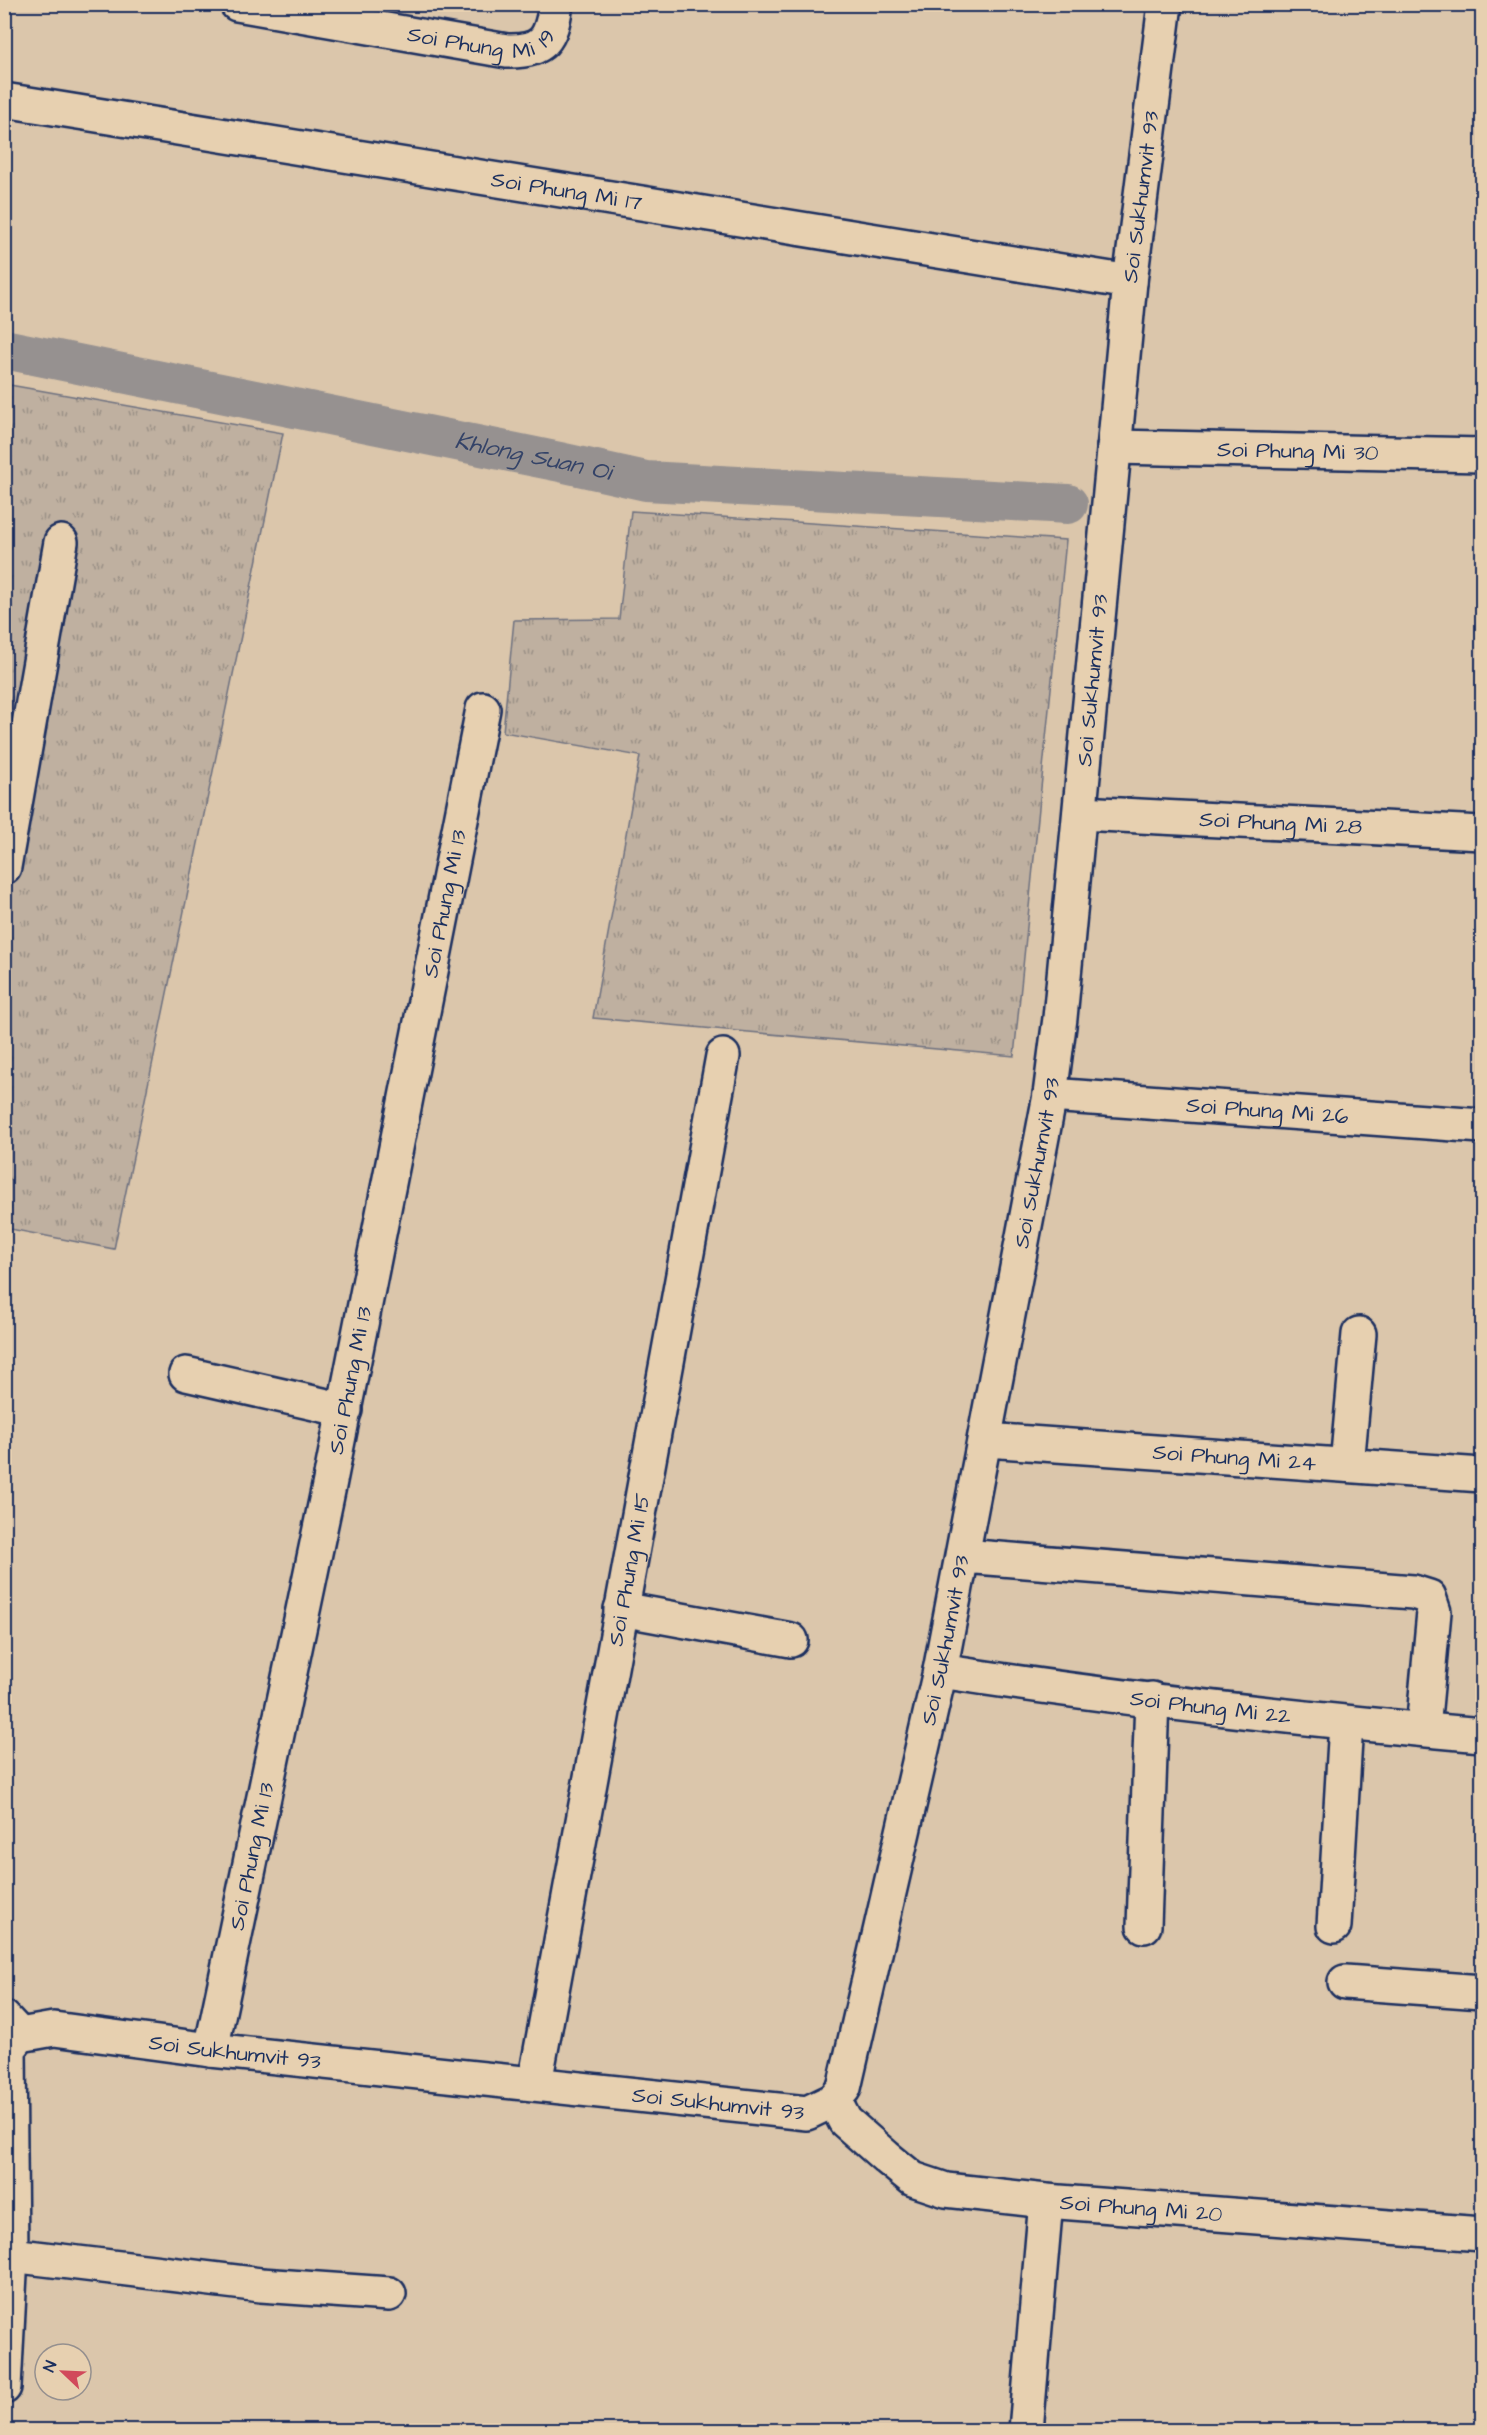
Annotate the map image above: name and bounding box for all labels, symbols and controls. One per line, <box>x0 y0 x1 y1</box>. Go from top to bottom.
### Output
street label: Soi Phung Mi 19 <box>405 18 563 67</box>
street label: Soi Sukhumvit 93 <box>1115 109 1167 285</box>
street label: Soi Phung Mi 17 <box>489 163 645 219</box>
water label: Khlong Suan Oi <box>452 424 618 491</box>
street label: Soi Phung Mi 30 <box>1217 434 1379 468</box>
street label: Soi Sukhumvit 93 <box>1068 593 1116 768</box>
street label: Soi Phung Mi 28 <box>1199 803 1363 843</box>
street label: Soi Phung Mi 13 <box>415 827 474 980</box>
street label: Soi Sukhumvit 93 <box>1006 1076 1068 1251</box>
street label: Soi Phung Mi 26 <box>1185 1089 1350 1132</box>
street label: Soi Phung Mi 13 <box>320 1304 380 1457</box>
street label: Soi Phung Mi 24 <box>1152 1436 1317 1479</box>
street label: Soi Phung Mi 15 <box>600 1490 658 1648</box>
street label: Soi Sukhumvit 93 <box>913 1552 977 1728</box>
street label: Soi Phung Mi 22 <box>1128 1682 1293 1732</box>
street label: Soi Phung Mi 13 <box>221 1779 282 1933</box>
street label: Soi Sukhumvit 93 <box>147 2026 323 2077</box>
street label: Soi Sukhumvit 93 <box>631 2079 806 2128</box>
street label: Soi Phung Mi 20 <box>1059 2187 1224 2230</box>
north arrow <box>33 2342 93 2402</box>
text: N <box>38 2358 62 2375</box>

